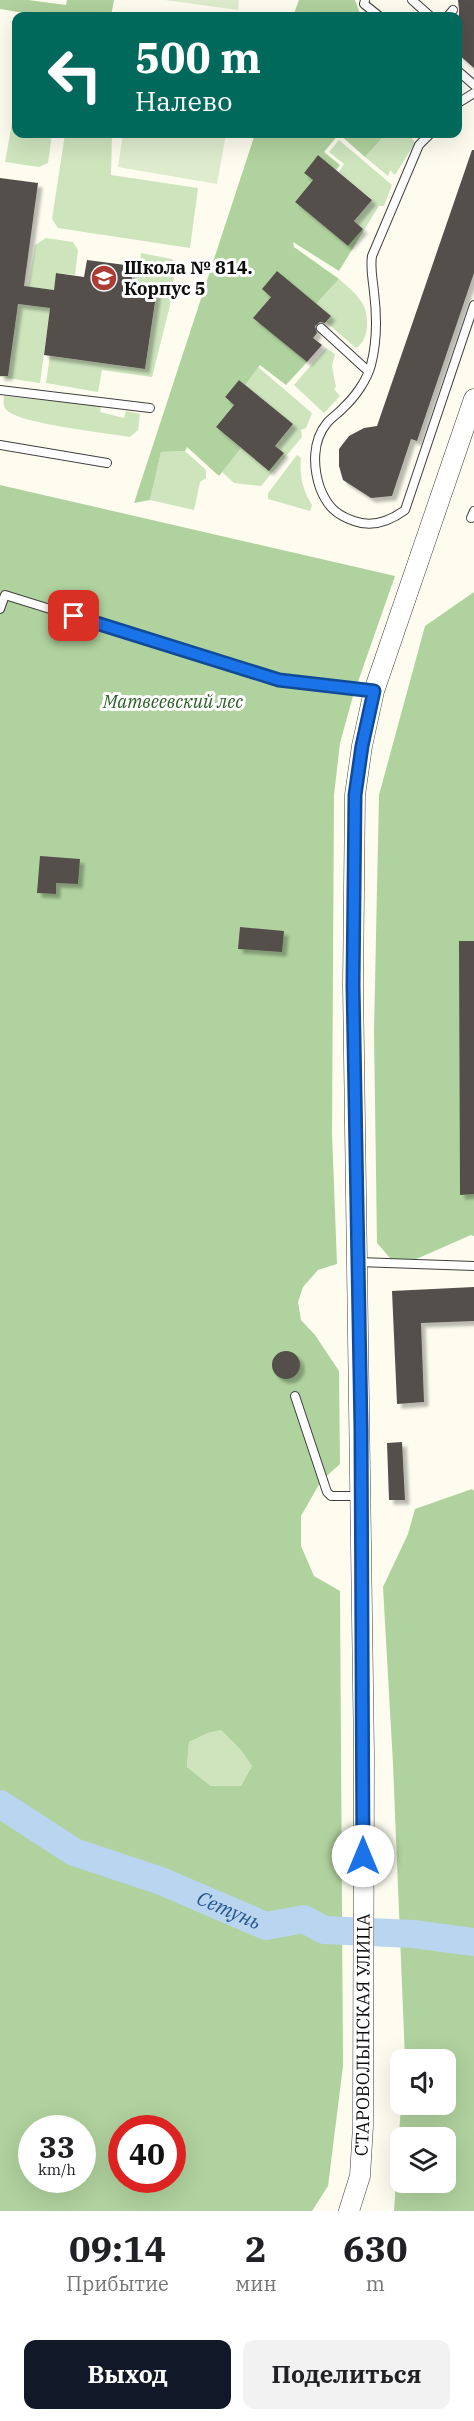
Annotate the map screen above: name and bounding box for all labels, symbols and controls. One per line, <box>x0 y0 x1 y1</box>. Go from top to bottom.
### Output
text: 500 m <box>135 30 261 85</box>
icon: left <box>36 36 114 114</box>
text: Налево <box>135 83 232 118</box>
place label: Школа № 814. Корпус 5 <box>124 256 253 300</box>
school or university icon: Школа № 814. Корпус 5 <box>89 263 119 293</box>
pin <box>48 590 99 641</box>
icon: arrive <box>57 599 90 632</box>
park label: Матвеевский лес <box>102 690 243 713</box>
position arrow <box>331 1824 395 1888</box>
water label: Сетунь <box>193 1884 266 1935</box>
street label: СТАРОВОЛЫНСКАЯ УЛИЦА <box>349 1913 375 2157</box>
map controls <box>390 2049 456 2193</box>
button: sound <box>390 2049 456 2115</box>
speed limit sign: 40 <box>108 2115 186 2193</box>
text: 33 <box>39 2127 75 2166</box>
button: layers <box>390 2127 456 2193</box>
text: km/h <box>38 2160 76 2179</box>
text: 09:14 <box>69 2225 166 2272</box>
text: 2 <box>245 2225 267 2272</box>
text: 630 <box>343 2225 408 2272</box>
text: Прибытие <box>66 2270 169 2297</box>
text: мин <box>235 2270 277 2297</box>
text: m <box>366 2270 385 2297</box>
button: Выход <box>24 2340 231 2409</box>
button: Поделиться <box>243 2340 450 2409</box>

